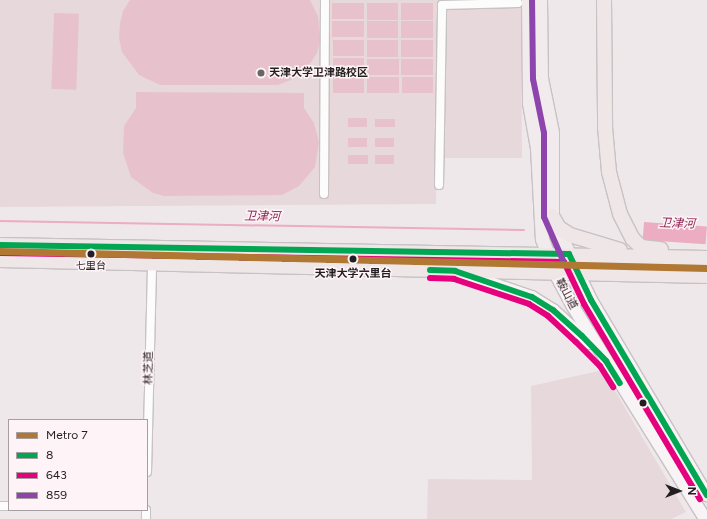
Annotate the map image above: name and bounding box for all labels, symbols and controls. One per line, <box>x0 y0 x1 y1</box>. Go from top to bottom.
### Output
place label: 天津大学卫津路校区 <box>269 66 368 80</box>
marker: 天津大学卫津路校区 <box>256 68 266 78</box>
water label: 卫津河 <box>244 209 280 225</box>
water label: 卫津河 <box>659 216 695 232</box>
marker: 七里台 <box>86 249 96 259</box>
marker: 天津大学六里台 <box>346 252 360 266</box>
place label: 七里台 <box>76 260 106 272</box>
place label: 天津大学六里台 <box>315 267 391 281</box>
street label: 鞍山道 <box>552 276 580 312</box>
street label: 林芝道 <box>142 351 156 385</box>
unlabelled marker <box>638 398 648 408</box>
legend <box>8 419 148 511</box>
text: Metro 7 <box>46 428 88 442</box>
text: 8 <box>46 448 53 462</box>
text: 643 <box>46 468 67 482</box>
north arrow <box>659 471 699 511</box>
text: N <box>685 487 698 495</box>
text: 859 <box>46 488 67 502</box>

